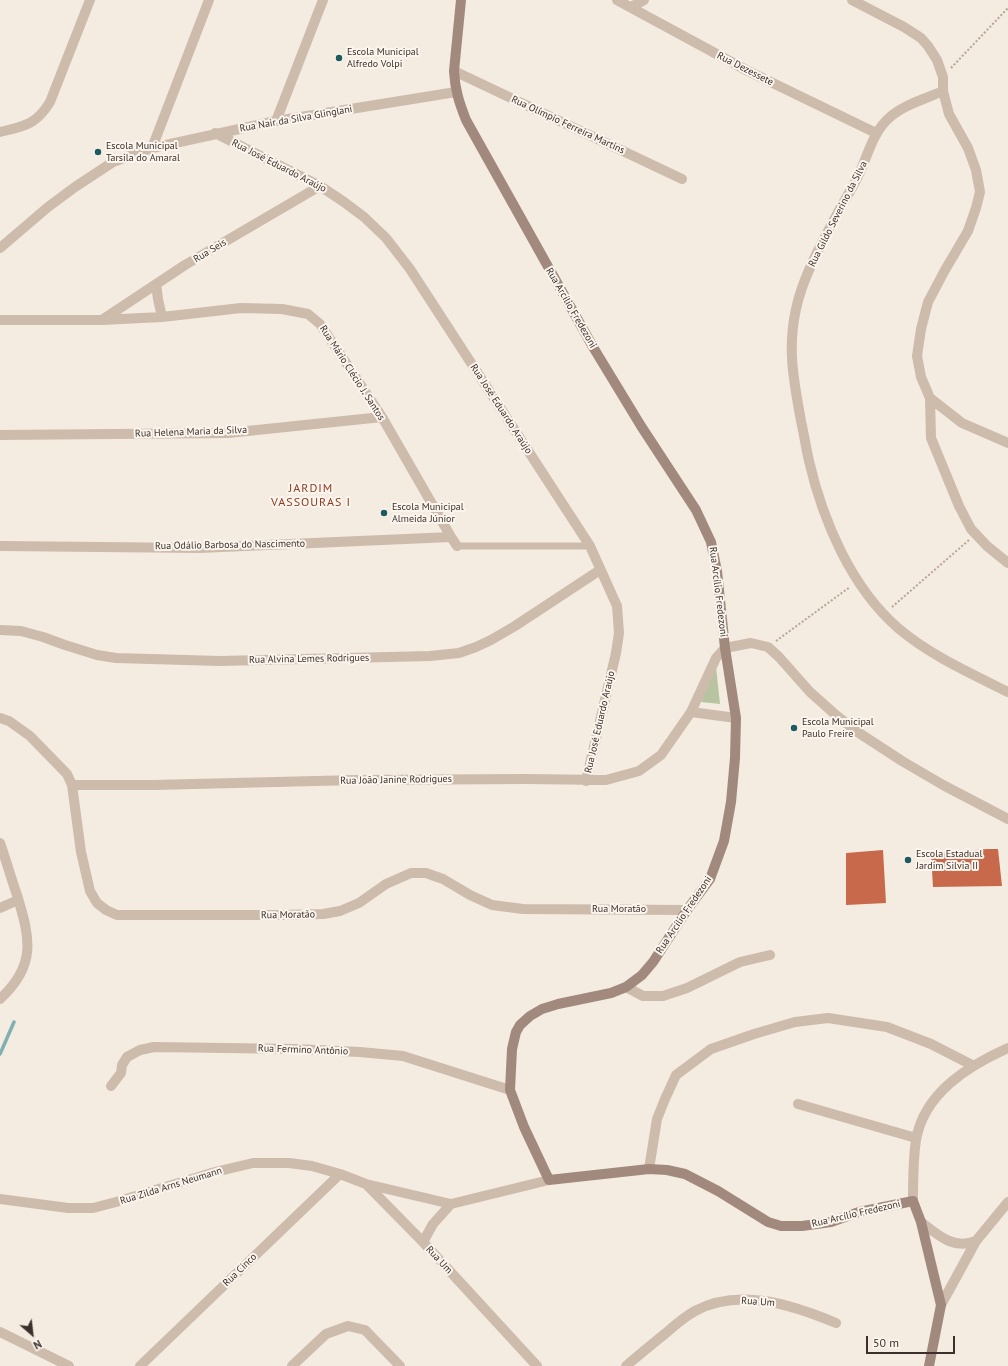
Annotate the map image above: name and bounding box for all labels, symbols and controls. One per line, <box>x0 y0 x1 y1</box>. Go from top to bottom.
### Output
place label: Escola Municipal Alfredo Volpi <box>347 46 419 70</box>
street label: Rua Dezessete <box>715 50 775 88</box>
marker: Escola Municipal Alfredo Volpi <box>334 53 344 63</box>
street label: Rua Olímpio Ferreira Martins <box>509 93 627 157</box>
street label: Rua Nair da Silva Glinglani <box>239 103 353 135</box>
street label: Rua José Eduardo Araújo <box>230 137 328 195</box>
place label: Escola Municipal Tarsila do Amaral <box>106 140 180 164</box>
marker: Escola Municipal Tarsila do Amaral <box>93 147 103 157</box>
street label: Rua Gildo Severino da Silva <box>806 159 870 269</box>
street label: Rua Seis <box>191 237 229 265</box>
street label: Rua Arcílio Fredezoni <box>543 266 599 350</box>
street label: Rua Mário Clécio J. Santos <box>317 323 387 423</box>
street label: Rua José Eduardo Araújo <box>467 362 535 456</box>
street label: Rua Helena Maria da Silva <box>135 424 247 440</box>
district label: JARDIM VASSOURAS I <box>271 482 351 510</box>
place label: Escola Municipal Almeida Júnior <box>392 501 464 524</box>
marker: Escola Municipal Almeida Júnior <box>379 508 389 518</box>
street label: Rua Odálio Barbosa do Nascimento <box>155 538 305 552</box>
street label: Rua Arcílio Fredezoni <box>707 546 729 638</box>
street label: Rua Alvina Lemes Rodrigues <box>249 652 369 666</box>
street label: Rua José Eduardo Araújo <box>582 670 618 774</box>
place label: Escola Municipal Paulo Freire <box>802 716 874 740</box>
marker: Escola Municipal Paulo Freire <box>789 723 799 733</box>
street label: Rua João Janine Rodrigues <box>340 773 452 787</box>
place label: Escola Estadual Jardim Silvia II <box>916 848 982 872</box>
marker: Escola Estadual Jardim Silvia II <box>903 855 913 865</box>
street label: Rua Arcílio Fredezoni <box>654 874 714 956</box>
street label: Rua Moratão <box>592 903 646 915</box>
street label: Rua Moratão <box>261 909 315 921</box>
street label: Rua Fermino Antônio <box>258 1042 348 1058</box>
street label: Rua Zilda Arns Neumann <box>119 1165 223 1207</box>
street label: Rua Arcílio Fredezoni <box>810 1198 902 1230</box>
street label: Rua Um <box>423 1244 455 1276</box>
street label: Rua Cinco <box>221 1251 259 1289</box>
street label: Rua Um <box>741 1295 775 1309</box>
north arrow <box>12 1314 52 1354</box>
scale bar <box>868 1328 957 1354</box>
text: 50 m <box>873 1335 899 1350</box>
text: N <box>31 1337 44 1352</box>

